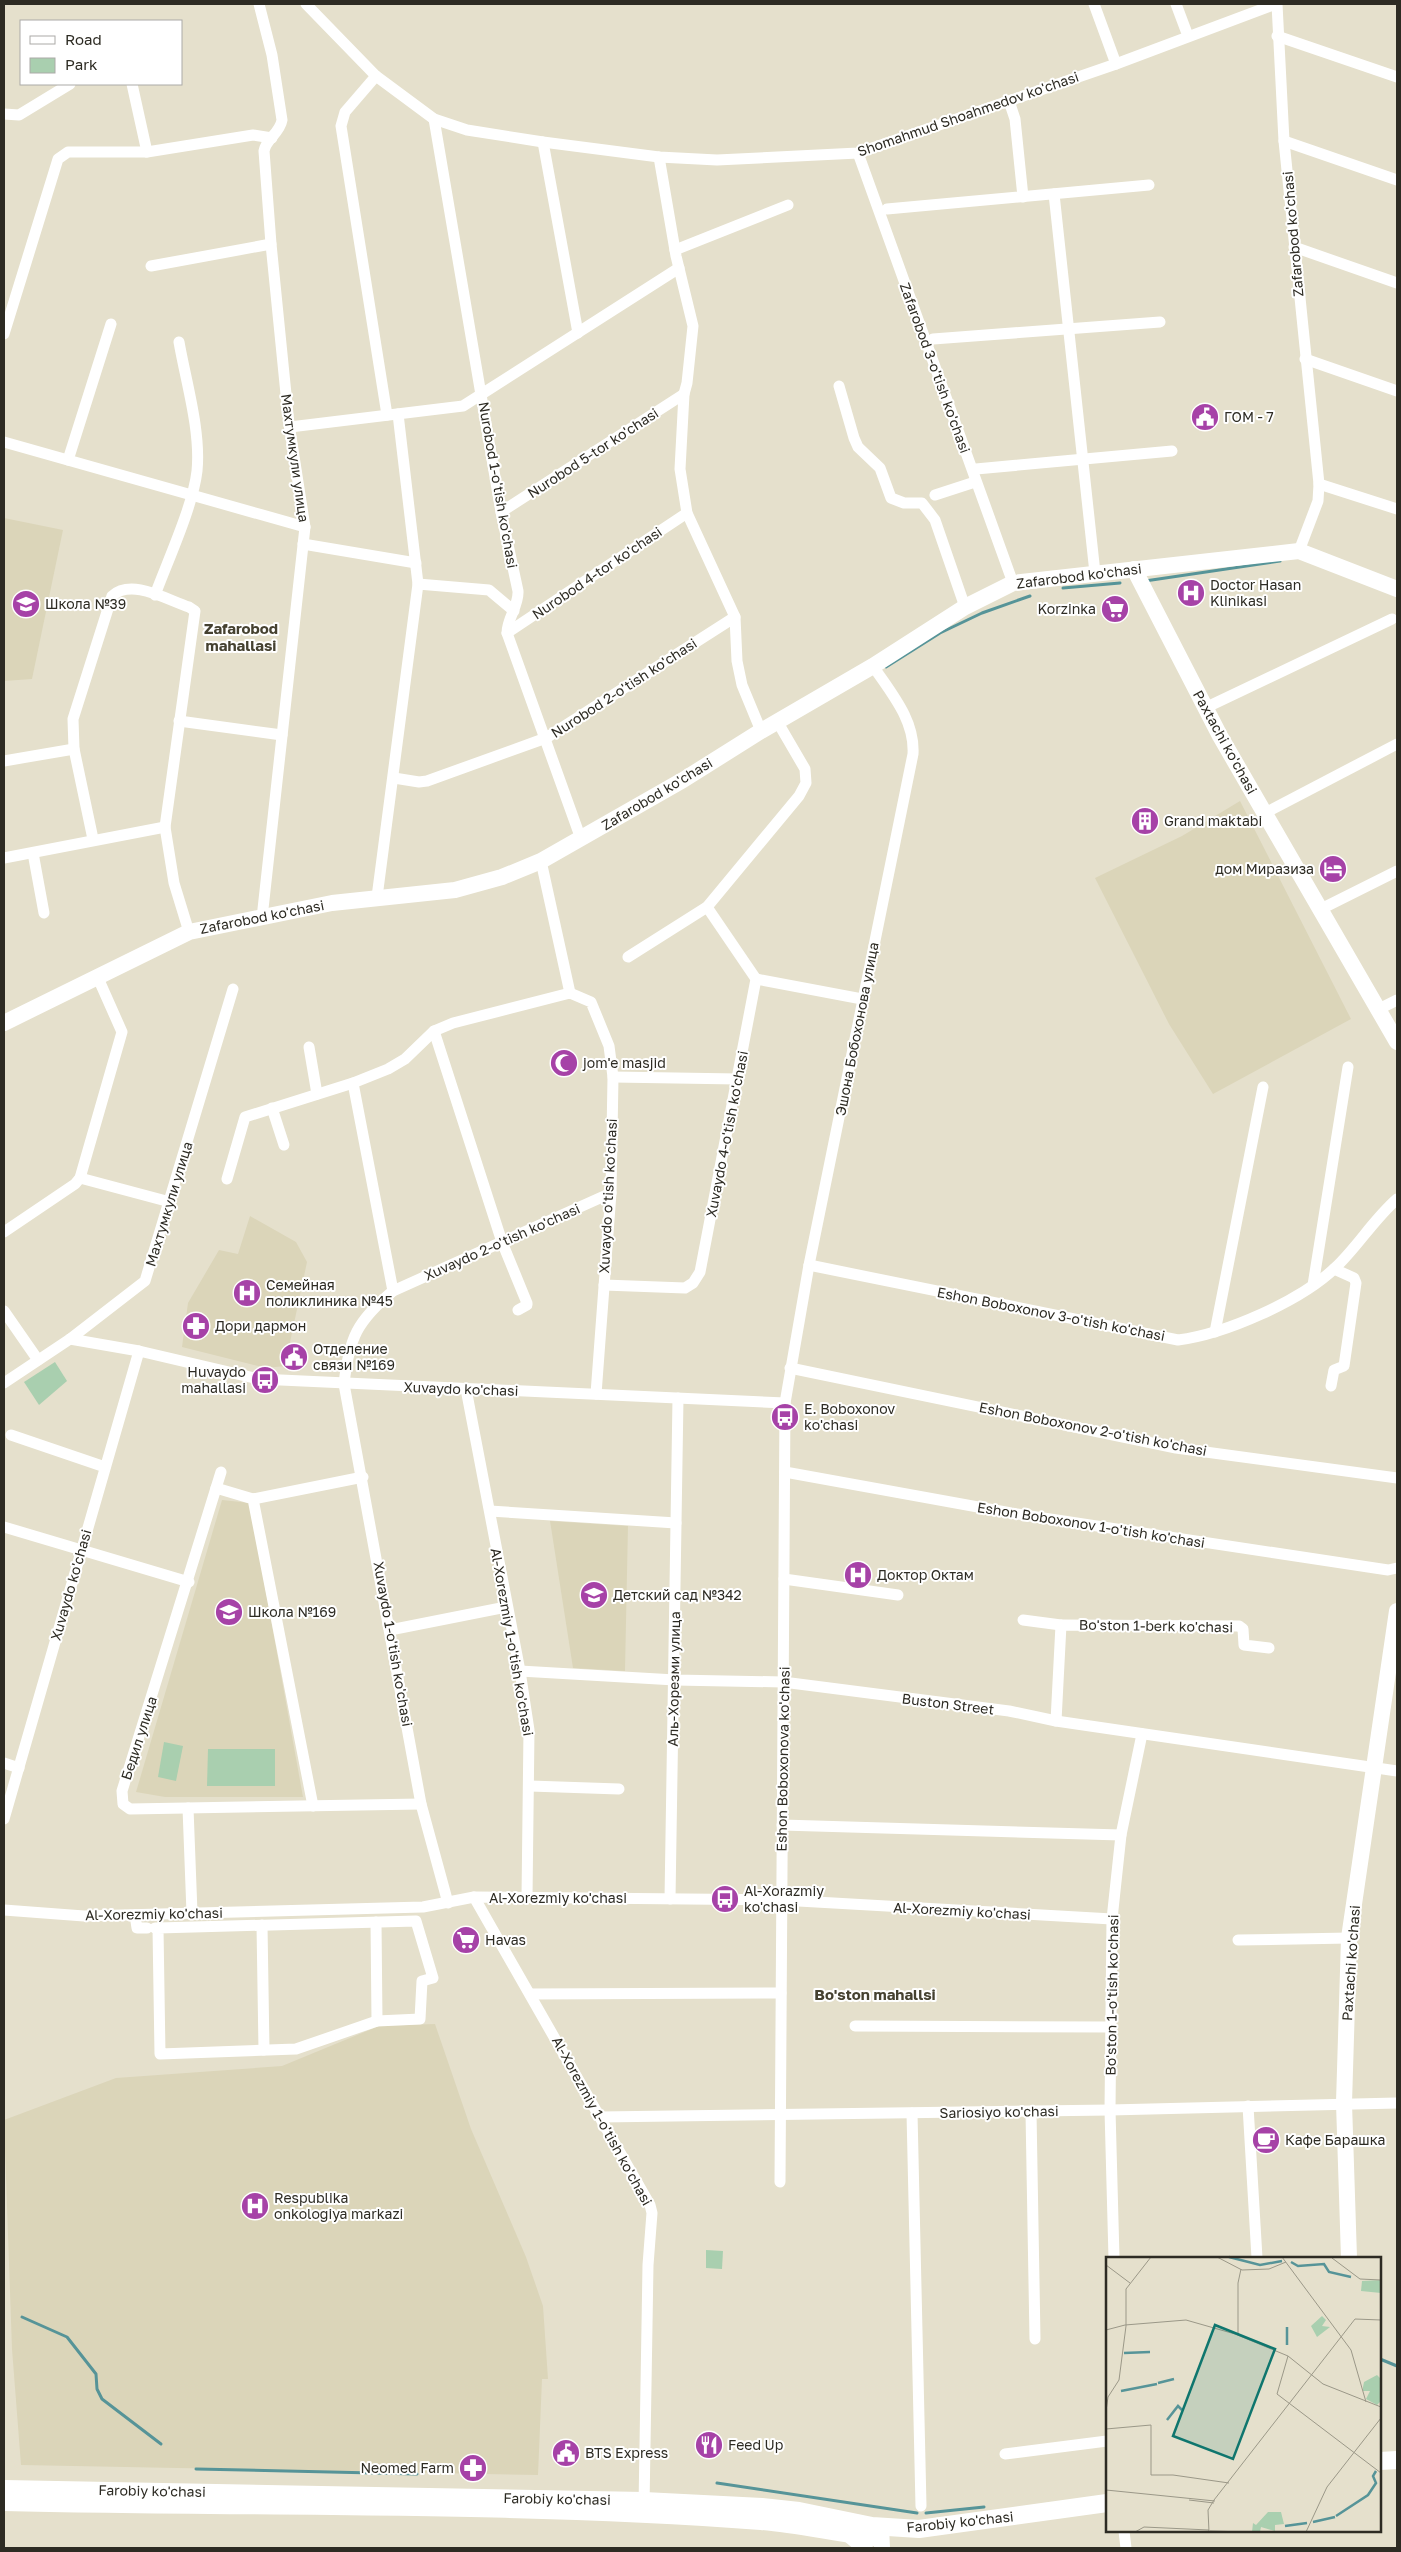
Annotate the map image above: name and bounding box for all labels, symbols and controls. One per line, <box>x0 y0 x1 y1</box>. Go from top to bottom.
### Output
legend <box>20 20 182 85</box>
text: Road <box>65 30 102 48</box>
text: Park <box>65 55 98 73</box>
street label: Shomahmud Shoahmedov ko'chasi <box>855 68 1081 160</box>
street label: Zafarobod ko'chasi <box>1279 171 1306 298</box>
street label: Zafarobod 3-o'tish ko'chasi <box>897 280 974 455</box>
street label: Махтумкули улица <box>278 393 313 523</box>
street label: Nurobod 1-o'tish ko'chasi <box>475 400 522 570</box>
public building icon: ГОМ - 7 <box>1190 402 1220 432</box>
street label: Nurobod 5-tor ko'chasi <box>524 404 661 501</box>
place label: ГОМ - 7 <box>1224 408 1274 425</box>
street label: Nurobod 4-tor ko'chasi <box>529 523 665 622</box>
street label: Zafarobod ko'chasi <box>1015 559 1143 592</box>
place label: Doctor Hasan Klinikasi <box>1210 576 1301 609</box>
hospital icon: Doctor Hasan Klinikasi <box>1176 578 1206 608</box>
school or university icon: Школа №39 <box>11 589 41 619</box>
supermarket icon: Korzinka <box>1100 594 1130 624</box>
place label: Школа №39 <box>45 595 126 612</box>
place label: Korzinka <box>1037 600 1096 617</box>
district label: Zafarobod mahallasi <box>204 619 278 654</box>
street label: Nurobod 2-o'tish ko'chasi <box>548 634 700 741</box>
street label: Paxtachi ko'chasi <box>1190 687 1261 797</box>
street label: Zafarobod ko'chasi <box>598 754 715 833</box>
building icon: Grand maktabi <box>1130 806 1160 836</box>
place label: Grand maktabi <box>1164 812 1262 829</box>
hotel icon: дом Миразиза <box>1318 854 1348 884</box>
place label: дом Миразиза <box>1215 860 1314 877</box>
street label: Zafarobod ko'chasi <box>198 896 325 937</box>
street label: Эшона Бобохонова улица <box>831 941 882 1117</box>
mosque icon: jom'e masjid <box>549 1048 579 1078</box>
street label: Xuvaydo 4-o'tish ko'chasi <box>702 1049 751 1219</box>
place label: jom'e masjid <box>582 1054 666 1071</box>
street label: Xuvaydo o'tish ko'chasi <box>595 1118 620 1274</box>
street label: Махтумкули улица <box>141 1139 196 1268</box>
street label: Xuvaydo 2-o'tish ko'chasi <box>421 1199 582 1284</box>
place label: Семейная поликлиника №45 <box>266 1276 393 1309</box>
hospital icon: Семейная поликлиника №45 <box>232 1278 262 1308</box>
street label: Eshon Boboxonov 3-o'tish ko'chasi <box>936 1283 1166 1344</box>
pharmacy icon: Дори дармон <box>181 1311 211 1341</box>
place label: Дори дармон <box>215 1317 306 1334</box>
place label: Отделение связи №169 <box>313 1340 395 1373</box>
public building icon: Отделение связи №169 <box>279 1342 309 1372</box>
place label: Huvaydo mahallasi <box>181 1363 246 1396</box>
bus stop icon: Huvaydo mahallasi <box>250 1365 280 1395</box>
street label: Xuvaydo ko'chasi <box>403 1378 519 1399</box>
street label: Eshon Boboxonov 2-o'tish ko'chasi <box>978 1398 1208 1459</box>
place label: E. Boboxonov ko'chasi <box>804 1400 895 1433</box>
bus stop icon: E. Boboxonov ko'chasi <box>770 1402 800 1432</box>
street label: Eshon Boboxonov 1-o'tish ko'chasi <box>976 1498 1206 1551</box>
street label: Xuvaydo ko'chasi <box>47 1527 94 1642</box>
street label: Al-Xorezmiy 1-o'tish ko'chasi <box>488 1547 537 1737</box>
street label: Xuvaydo 1-o'tish ko'chasi <box>371 1560 416 1728</box>
hospital icon: Доктор Октам <box>843 1560 873 1590</box>
place label: Доктор Октам <box>877 1566 974 1583</box>
school or university icon: Детский сад №342 <box>579 1580 609 1610</box>
place label: Детский сад №342 <box>613 1586 742 1603</box>
school or university icon: Школа №169 <box>214 1597 244 1627</box>
place label: Школа №169 <box>248 1603 336 1620</box>
street label: Аль-Хорезми улица <box>664 1611 683 1747</box>
street label: Bo'ston 1-berk ko'chasi <box>1079 1616 1233 1635</box>
street label: Eshon Boboxonova ko'chasi <box>772 1666 793 1852</box>
street label: Buston Street <box>901 1689 995 1718</box>
street label: Бедил улица <box>117 1694 160 1782</box>
place label: Al-Xorazmiy ko'chasi <box>744 1882 824 1915</box>
bus stop icon: Al-Xorazmiy ko'chasi <box>710 1884 740 1914</box>
street label: Al-Xorezmiy ko'chasi <box>489 1889 627 1906</box>
street label: Al-Xorezmiy ko'chasi <box>893 1898 1031 1923</box>
street label: Al-Xorezmiy ko'chasi <box>85 1904 223 1923</box>
street label: Paxtachi ko'chasi <box>1338 1904 1363 2021</box>
street label: Bo'ston 1-o'tish ko'chasi <box>1102 1914 1121 2076</box>
supermarket icon: Havas <box>451 1925 481 1955</box>
place label: Havas <box>485 1931 526 1948</box>
district label: Bo'ston mahallsi <box>814 1985 936 2003</box>
street label: Al-Xorezmiy 1-o'tish ko'chasi <box>549 2033 656 2208</box>
street label: Sariosiyo ko'chasi <box>939 2102 1059 2121</box>
cafe icon: Кафе Барашка <box>1251 2125 1281 2155</box>
place label: Кафе Барашка <box>1285 2131 1385 2148</box>
place label: Respublika onkologiya markazi <box>274 2189 403 2222</box>
hospital icon: Respublika onkologiya markazi <box>240 2191 270 2221</box>
inset map <box>1106 2257 1381 2532</box>
restaurant icon: Feed Up <box>694 2430 724 2460</box>
place label: Feed Up <box>728 2436 783 2453</box>
public building icon: BTS Express <box>551 2438 581 2468</box>
place label: BTS Express <box>585 2444 668 2461</box>
pharmacy icon: Neomed Farm <box>458 2453 488 2483</box>
place label: Neomed Farm <box>360 2459 454 2476</box>
street label: Farobiy ko'chasi <box>98 2481 206 2500</box>
street label: Farobiy ko'chasi <box>503 2489 611 2508</box>
street label: Farobiy ko'chasi <box>906 2507 1014 2536</box>

